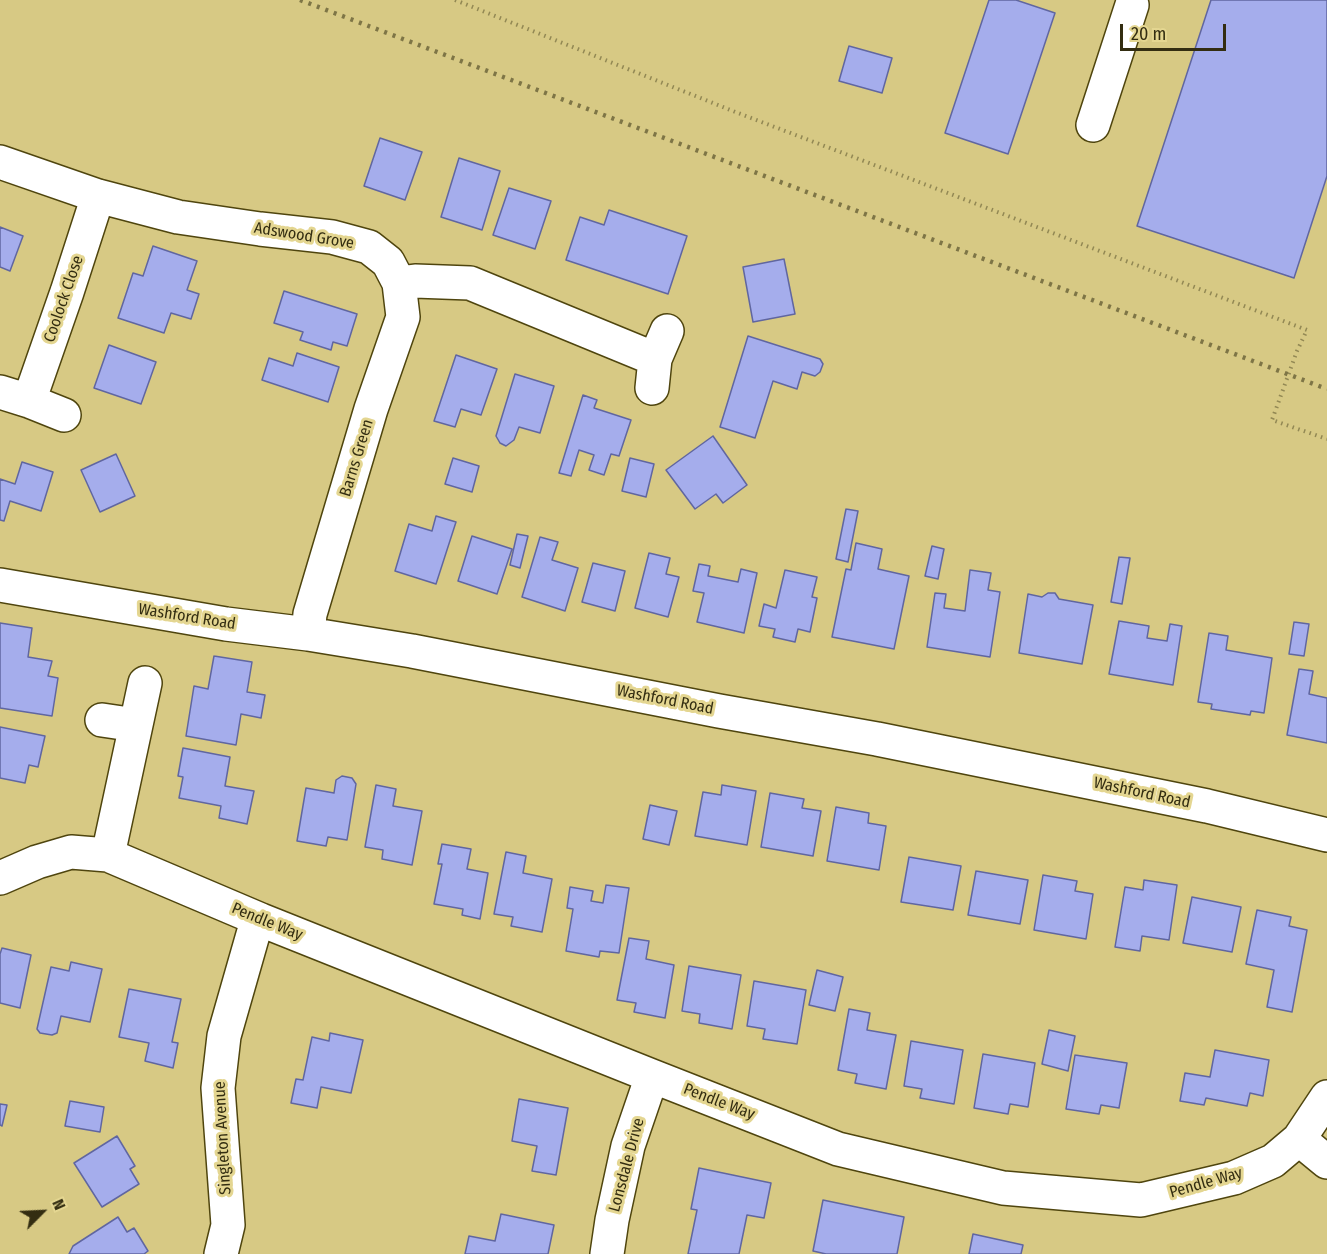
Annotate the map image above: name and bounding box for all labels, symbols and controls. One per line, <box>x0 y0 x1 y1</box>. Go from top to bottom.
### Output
scale bar <box>1123 12 1230 50</box>
text: 20 m <box>1131 23 1166 45</box>
street label: Adswood Grove <box>253 219 355 253</box>
street label: Coolock Close <box>40 253 88 345</box>
street label: Barns Green <box>336 417 378 499</box>
street label: Washford Road <box>137 600 237 634</box>
street label: Washford Road <box>615 681 715 719</box>
street label: Washford Road <box>1092 773 1192 813</box>
street label: Pendle Way <box>229 899 305 945</box>
street label: Pendle Way <box>681 1080 757 1124</box>
street label: Singleton Avenue <box>210 1081 236 1195</box>
street label: Lonsdale Drive <box>605 1116 649 1214</box>
street label: Pendle Way <box>1167 1163 1245 1203</box>
north arrow <box>12 1182 72 1242</box>
text: N <box>48 1196 70 1213</box>

